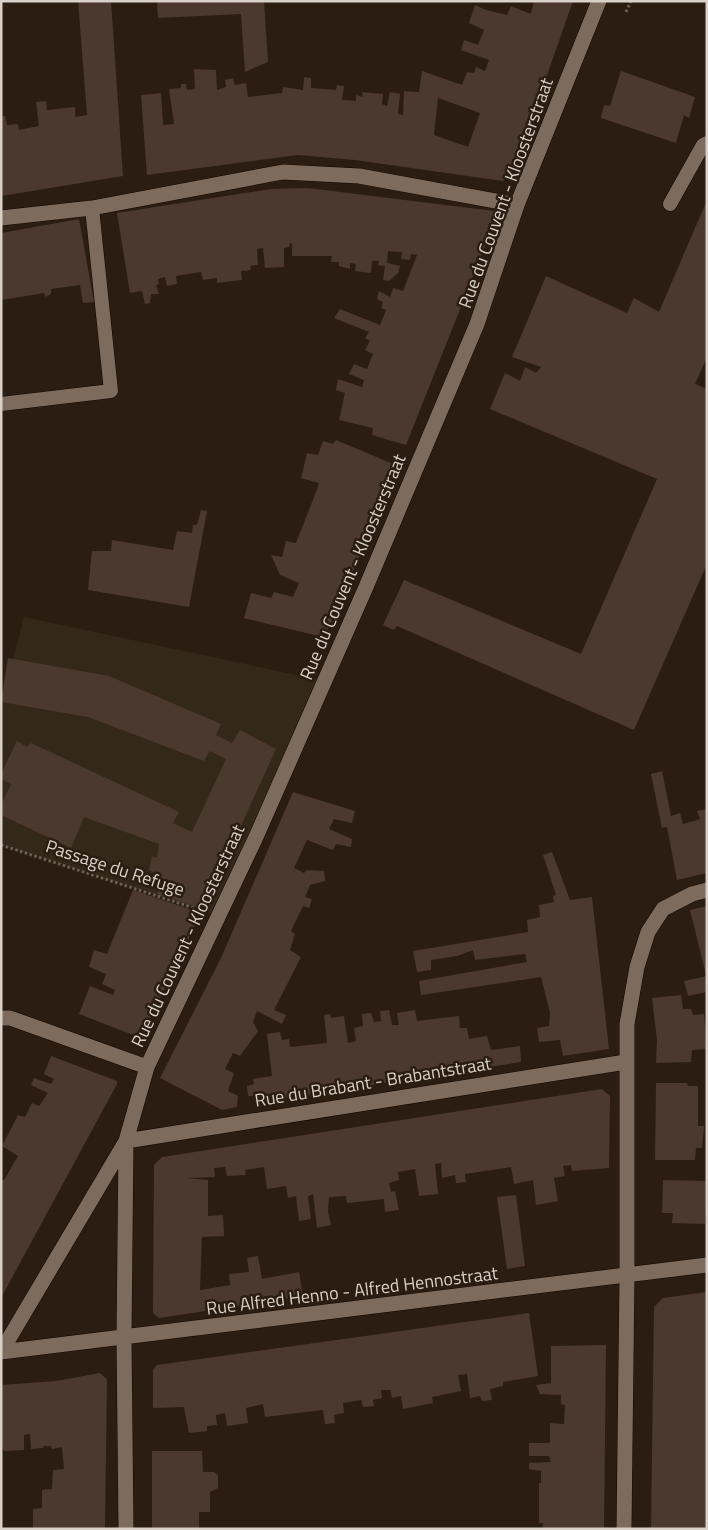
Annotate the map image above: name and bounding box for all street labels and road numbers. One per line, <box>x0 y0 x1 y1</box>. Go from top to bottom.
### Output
street label: Rue du Couvent - Kloosterstraat <box>451 73 560 312</box>
street label: Rue du Couvent - Kloosterstraat <box>293 449 413 684</box>
street label: Rue du Couvent - Kloosterstraat <box>124 819 251 1052</box>
street label: Passage du Refuge <box>42 832 188 903</box>
street label: Rue du Brabant - Brabantstraat <box>253 1049 494 1114</box>
street label: Rue Alfred Henno - Alfred Hennostraat <box>205 1259 500 1322</box>

